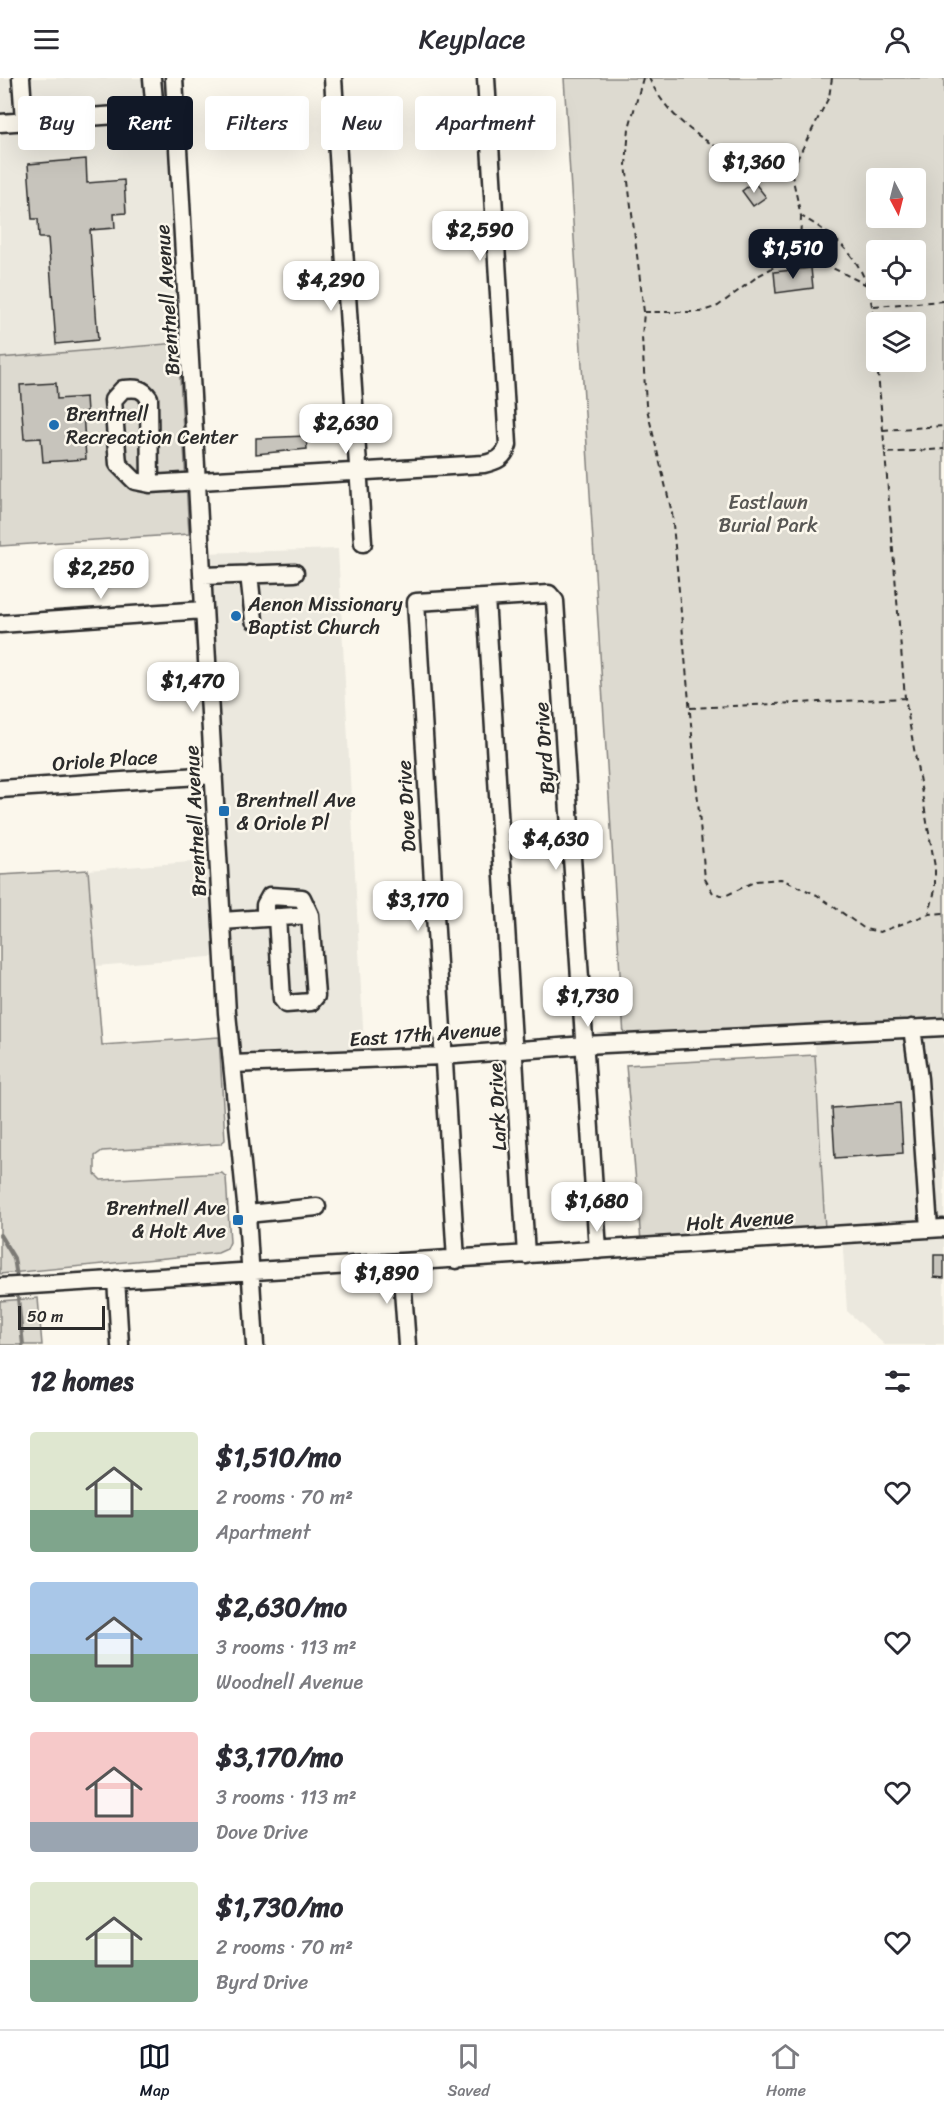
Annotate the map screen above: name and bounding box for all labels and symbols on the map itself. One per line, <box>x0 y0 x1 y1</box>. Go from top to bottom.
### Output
pin: $1,360 <box>705 143 803 194</box>
north arrow <box>866 168 926 228</box>
pin: $2,590 <box>431 211 529 262</box>
street label: Brentnell Avenue <box>145 223 190 377</box>
pin: $1,510 <box>744 229 842 280</box>
pin: $4,290 <box>282 261 380 312</box>
place label: Brentnell Recrecation Center <box>66 397 239 455</box>
pin: $2,630 <box>297 404 395 455</box>
marker: Brentnell Recrecation Center <box>47 418 61 432</box>
park label: Eastlawn Burial Park <box>719 485 818 543</box>
pin: $2,250 <box>52 549 150 600</box>
place label: Aenon Missionary Baptist Church <box>247 587 403 645</box>
marker: Aenon Missionary Baptist Church <box>229 609 243 623</box>
pin: $1,470 <box>144 662 242 713</box>
street label: Byrd Drive <box>524 701 565 795</box>
street label: Oriole Place <box>51 739 159 782</box>
street label: Brentnell Avenue <box>174 744 217 898</box>
street label: Dove Drive <box>387 759 426 853</box>
place label: Brentnell Ave & Oriole Pl <box>236 783 356 841</box>
marker: Brentnell Ave & Oriole Pl <box>217 804 231 818</box>
pin: $4,630 <box>507 820 605 871</box>
pin: $3,170 <box>369 881 467 932</box>
pin: $1,730 <box>539 977 637 1028</box>
street label: East 17th Avenue <box>348 1012 502 1057</box>
street label: Lark Drive <box>478 1062 517 1152</box>
pin: $1,680 <box>548 1182 646 1233</box>
place label: Brentnell Ave & Holt Ave <box>106 1191 226 1249</box>
street label: Holt Avenue <box>685 1199 795 1242</box>
marker: Brentnell Ave & Holt Ave <box>231 1213 245 1227</box>
pin: $1,890 <box>338 1254 436 1305</box>
scale bar <box>18 1303 105 1330</box>

